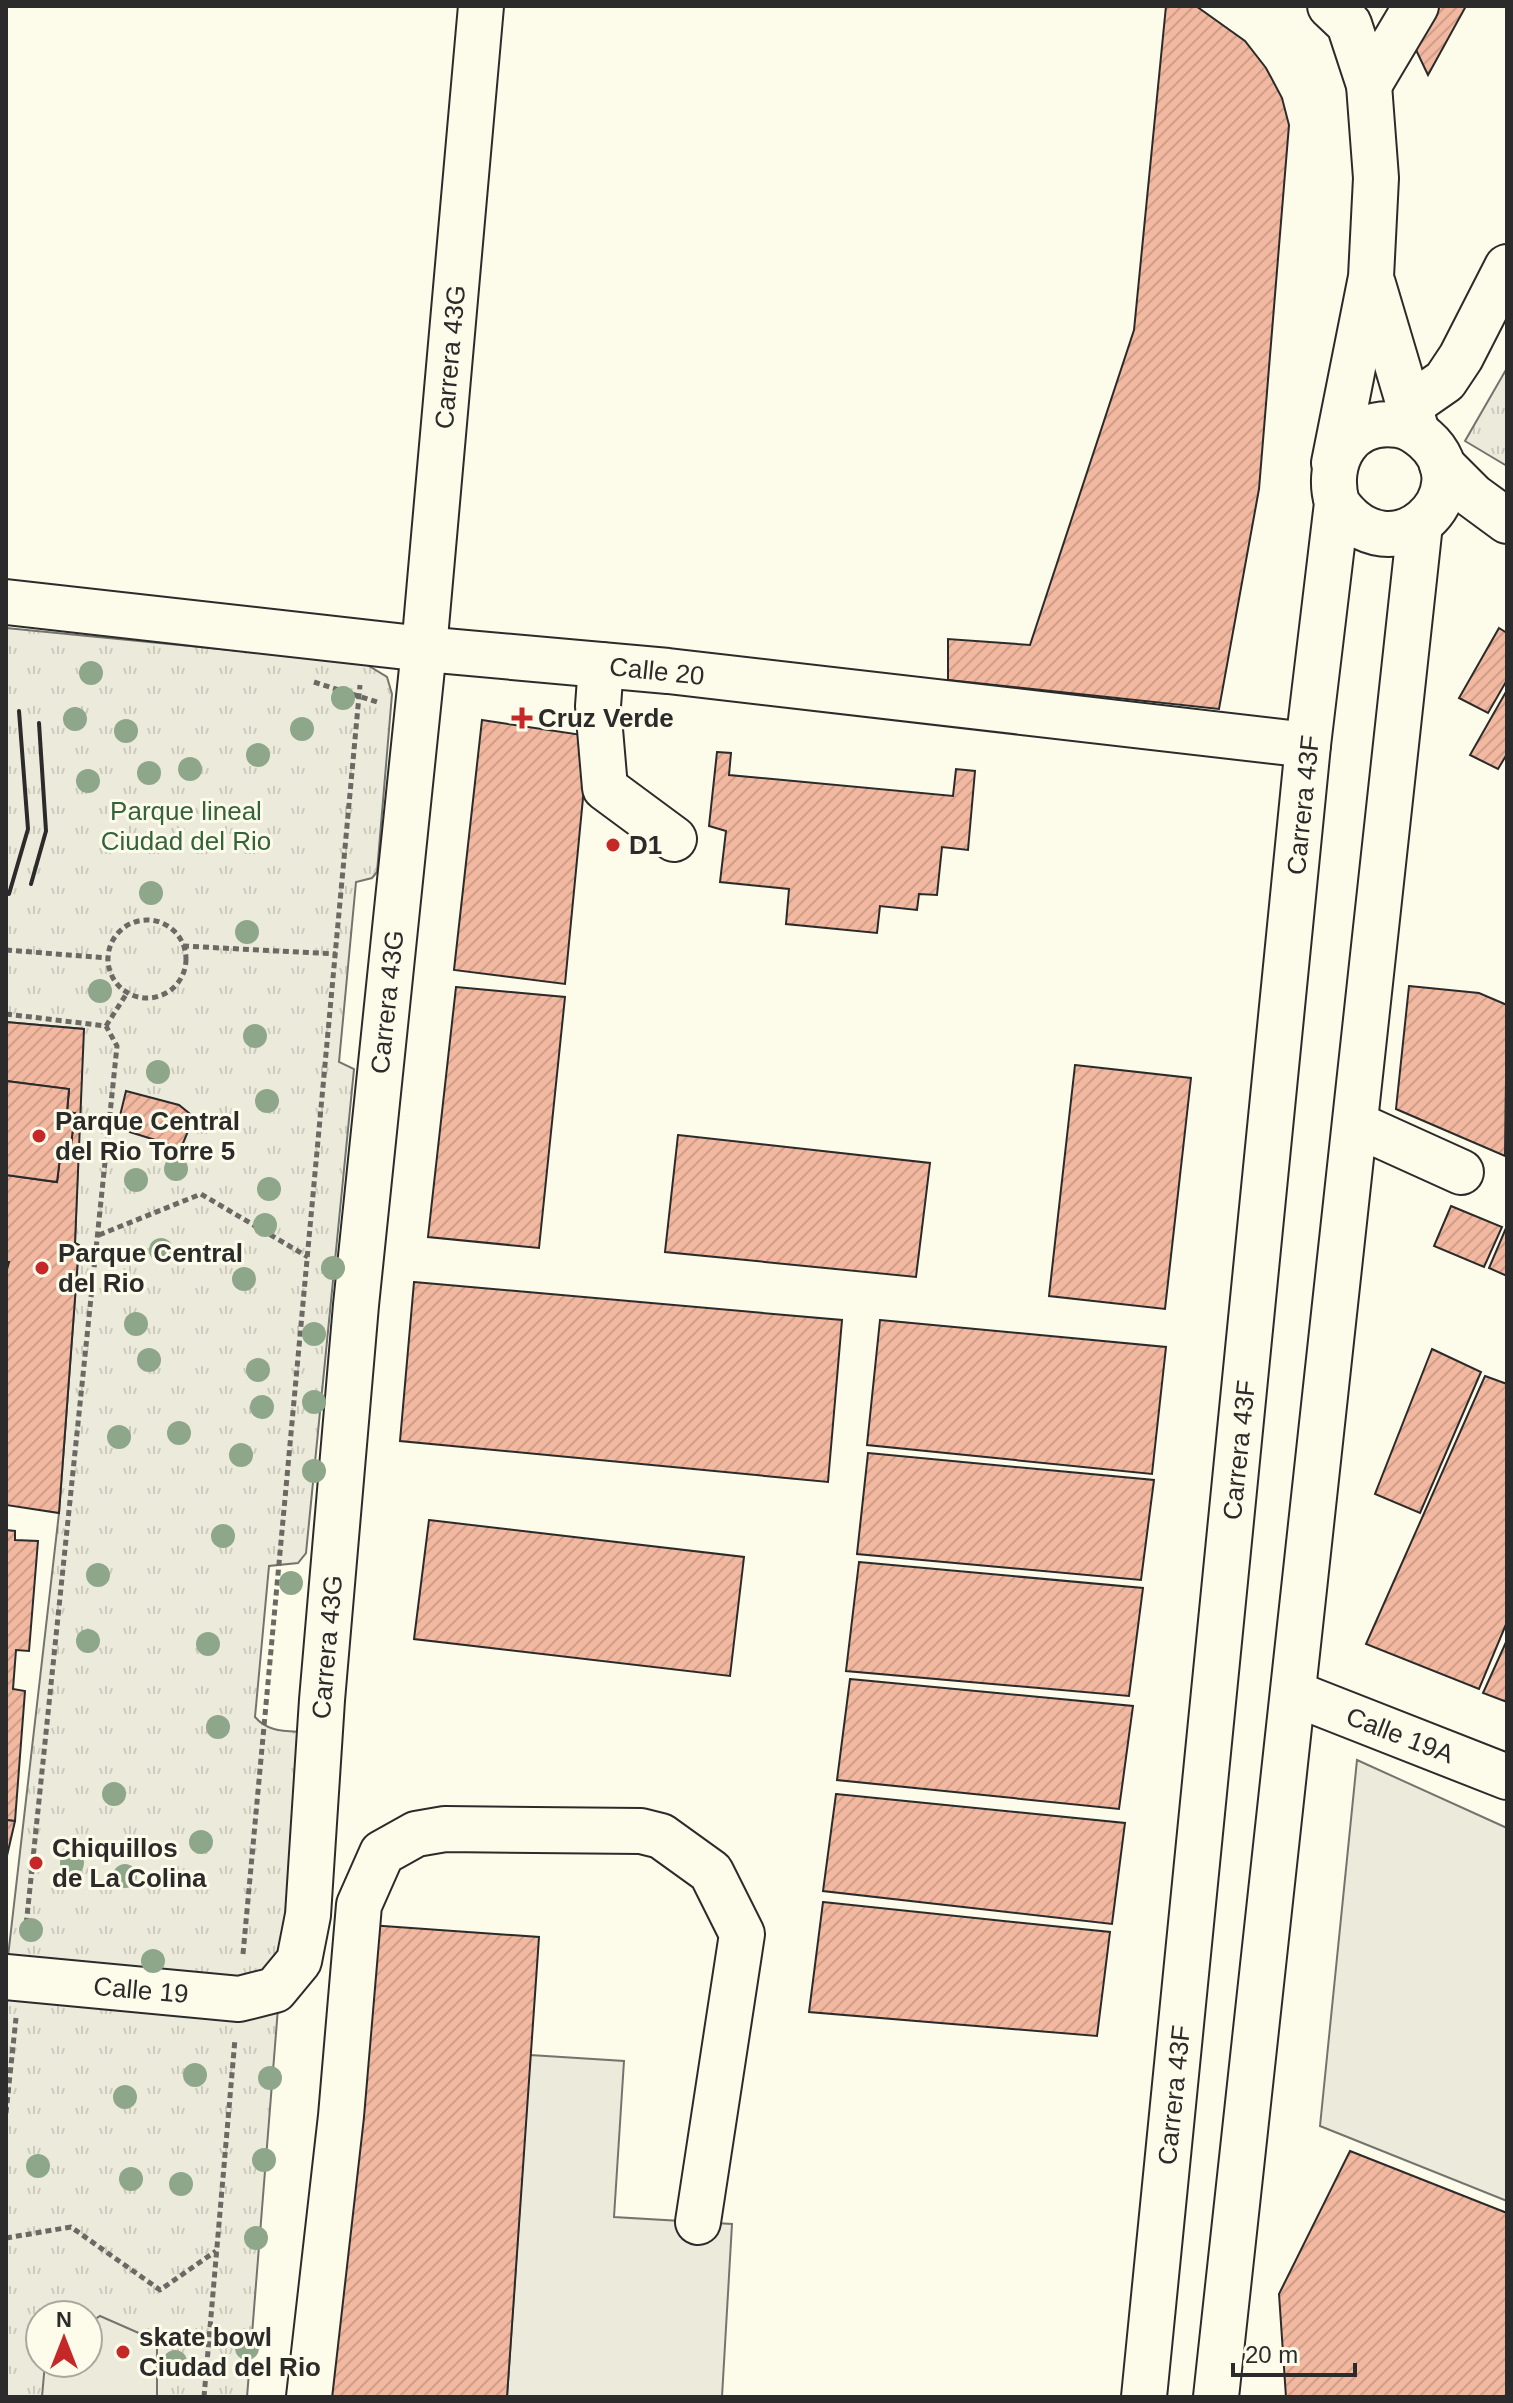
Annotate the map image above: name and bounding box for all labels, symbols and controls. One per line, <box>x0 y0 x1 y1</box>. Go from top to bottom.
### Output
street label: Carrera 43G <box>429 284 471 430</box>
street label: Calle 20 <box>608 651 706 691</box>
place label: Cruz Verde <box>538 703 674 733</box>
marker: Cruz Verde <box>513 709 531 727</box>
street label: Carrera 43F <box>1281 734 1325 876</box>
park label: Parque lineal Ciudad del Rio <box>101 796 271 856</box>
place label: D1 <box>629 830 662 860</box>
marker: D1 <box>604 836 622 854</box>
street label: Carrera 43G <box>365 929 409 1075</box>
place label: Parque Central del Rio Torre 5 <box>55 1106 240 1166</box>
marker: Parque Central del Rio Torre 5 <box>30 1127 48 1145</box>
place label: Parque Central del Rio <box>58 1238 243 1298</box>
marker: Parque Central del Rio <box>33 1259 51 1277</box>
street label: Carrera 43F <box>1217 1379 1261 1521</box>
street label: Carrera 43G <box>306 1574 348 1720</box>
street label: Calle 19A <box>1342 1701 1459 1769</box>
place label: Chiquillos de La Colina <box>52 1833 207 1893</box>
marker: Chiquillos de La Colina <box>27 1854 45 1872</box>
street label: Calle 19 <box>92 1971 190 2009</box>
street label: Carrera 43F <box>1152 2024 1196 2166</box>
north arrow <box>24 2299 104 2379</box>
text: N <box>56 2307 72 2332</box>
place label: skate bowl Ciudad del Rio <box>139 2322 321 2382</box>
scale bar <box>1233 2327 1355 2377</box>
text: 20 m <box>1245 2341 1298 2368</box>
marker: skate bowl Ciudad del Rio <box>114 2343 132 2361</box>

